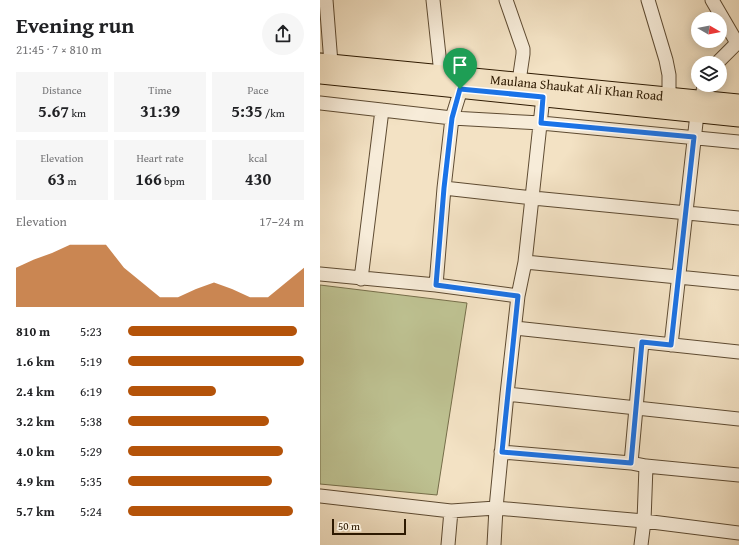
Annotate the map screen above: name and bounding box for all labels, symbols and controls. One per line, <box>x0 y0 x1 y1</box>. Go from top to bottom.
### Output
text: Evening run <box>16 9 134 41</box>
north arrow <box>691 12 727 48</box>
map controls <box>691 12 727 92</box>
button: share <box>262 13 304 55</box>
text: 21:45 · 7 × 810 m <box>16 40 102 59</box>
pin <box>443 48 477 89</box>
icon: arrive <box>449 54 471 76</box>
button: layers <box>691 56 727 92</box>
street label: Maulana Shaukat Ali Khan Road <box>489 70 664 106</box>
text: Distance <box>42 82 82 98</box>
text: Time <box>148 82 172 98</box>
text: Pace <box>247 82 269 98</box>
text: 5.67 <box>38 98 69 123</box>
text: 31:39 <box>140 98 180 123</box>
text: 5:35 <box>231 98 263 123</box>
text: km <box>69 105 86 121</box>
text: /km <box>263 105 285 121</box>
text: Elevation <box>40 150 84 166</box>
text: Heart rate <box>136 150 184 166</box>
text: kcal <box>249 150 267 166</box>
text: 63 <box>47 166 65 191</box>
text: 166 <box>135 166 162 191</box>
text: 430 <box>245 166 271 191</box>
text: m <box>65 173 77 189</box>
text: bpm <box>162 173 185 189</box>
text: Elevation <box>16 212 67 231</box>
text: 17–24 m <box>259 212 304 231</box>
text: 810 m <box>16 322 50 341</box>
text: 5:23 <box>80 322 102 341</box>
text: 1.6 km <box>16 352 55 371</box>
text: 5:19 <box>80 352 102 371</box>
text: 2.4 km <box>16 382 55 401</box>
text: 6:19 <box>80 382 102 401</box>
text: 3.2 km <box>16 412 55 431</box>
text: 5:38 <box>80 412 102 431</box>
text: 4.0 km <box>16 442 55 461</box>
text: 5:29 <box>80 442 102 461</box>
text: 4.9 km <box>16 472 55 491</box>
text: 5:35 <box>80 472 102 491</box>
text: 5.7 km <box>16 502 55 521</box>
text: 5:24 <box>80 502 102 521</box>
scale bar <box>332 517 406 536</box>
text: 50 m <box>338 518 360 534</box>

